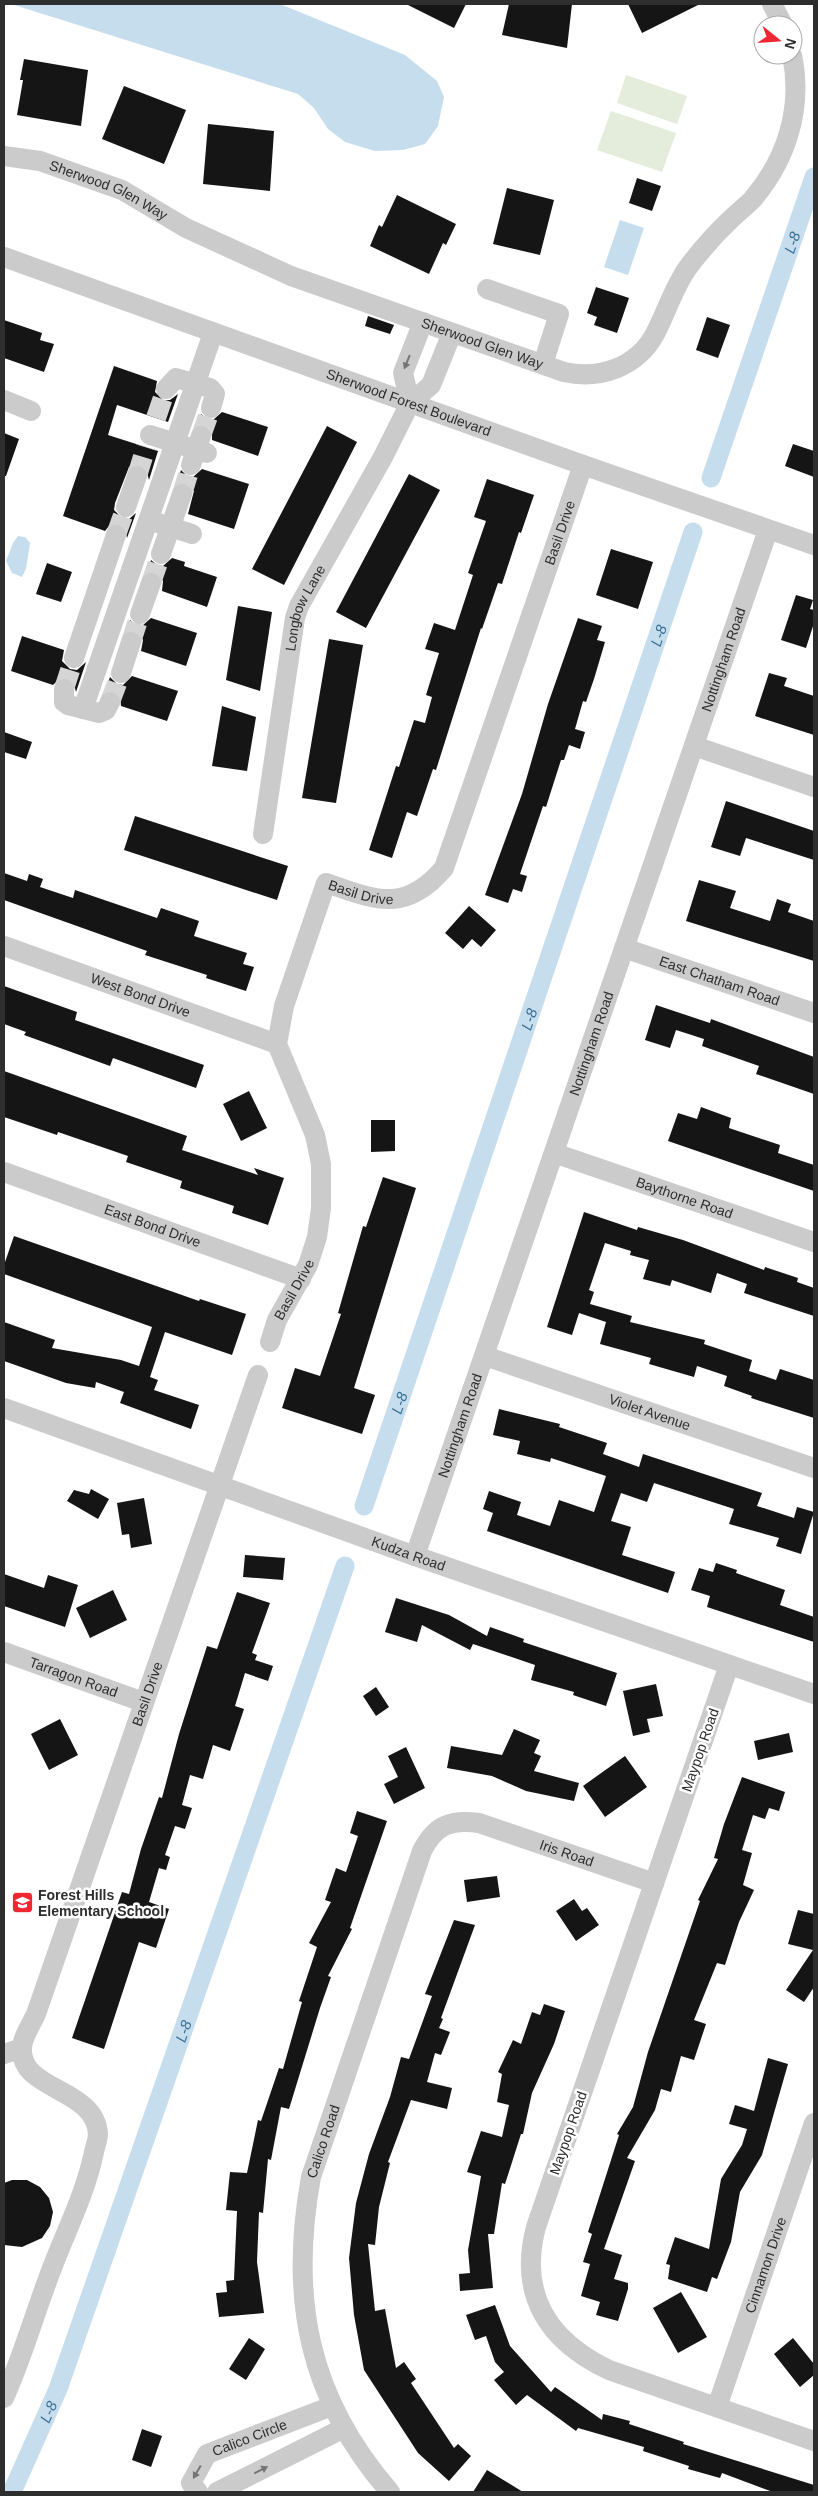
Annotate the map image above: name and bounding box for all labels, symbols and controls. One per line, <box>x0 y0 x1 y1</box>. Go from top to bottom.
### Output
north arrow <box>753 15 803 65</box>
text: N <box>781 37 800 51</box>
street label: Sherwood Glen Way <box>47 157 171 223</box>
water label: L-8 <box>780 229 803 255</box>
street label: Sherwood Glen Way <box>419 314 545 372</box>
one-way arrow <box>403 355 411 370</box>
street label: Sherwood Forest Boulevard <box>324 365 493 439</box>
street label: Basil Drive <box>541 498 578 567</box>
street label: Longbow Lane <box>282 562 329 652</box>
street label: Nottingham Road <box>698 605 749 714</box>
water label: L-8 <box>647 622 670 648</box>
street label: Basil Drive <box>326 876 394 907</box>
street label: East Chatham Road <box>657 953 782 1009</box>
street label: West Bond Drive <box>88 970 193 1020</box>
street label: Nottingham Road <box>566 989 617 1098</box>
water label: L-8 <box>517 1005 540 1032</box>
street label: Baythorne Road <box>634 1174 735 1222</box>
street label: East Bond Drive <box>102 1201 203 1250</box>
street label: Basil Drive <box>271 1257 317 1323</box>
street label: Nottingham Road <box>435 1371 485 1480</box>
water label: L-8 <box>387 1389 411 1416</box>
street label: Violet Avenue <box>607 1391 693 1433</box>
street label: Kudza Road <box>370 1533 448 1574</box>
street label: Tarragon Road <box>27 1654 120 1700</box>
street label: Basil Drive <box>129 1659 166 1728</box>
street label: Maypop Road <box>678 1706 722 1794</box>
street label: Iris Road <box>538 1836 596 1870</box>
place label: Forest Hills Elementary School <box>38 1887 164 1919</box>
school or university icon: Forest Hills Elementary School <box>10 1891 34 1915</box>
water label: L-8 <box>171 2017 195 2044</box>
street label: Maypop Road <box>546 2089 590 2177</box>
street label: Calico Road <box>303 2103 343 2180</box>
street label: Cinnamon Drive <box>742 2215 789 2315</box>
water label: L-8 <box>36 2398 60 2425</box>
street label: Calico Circle <box>210 2416 289 2459</box>
one-way arrow <box>193 2465 202 2478</box>
one-way arrow <box>254 2466 268 2474</box>

